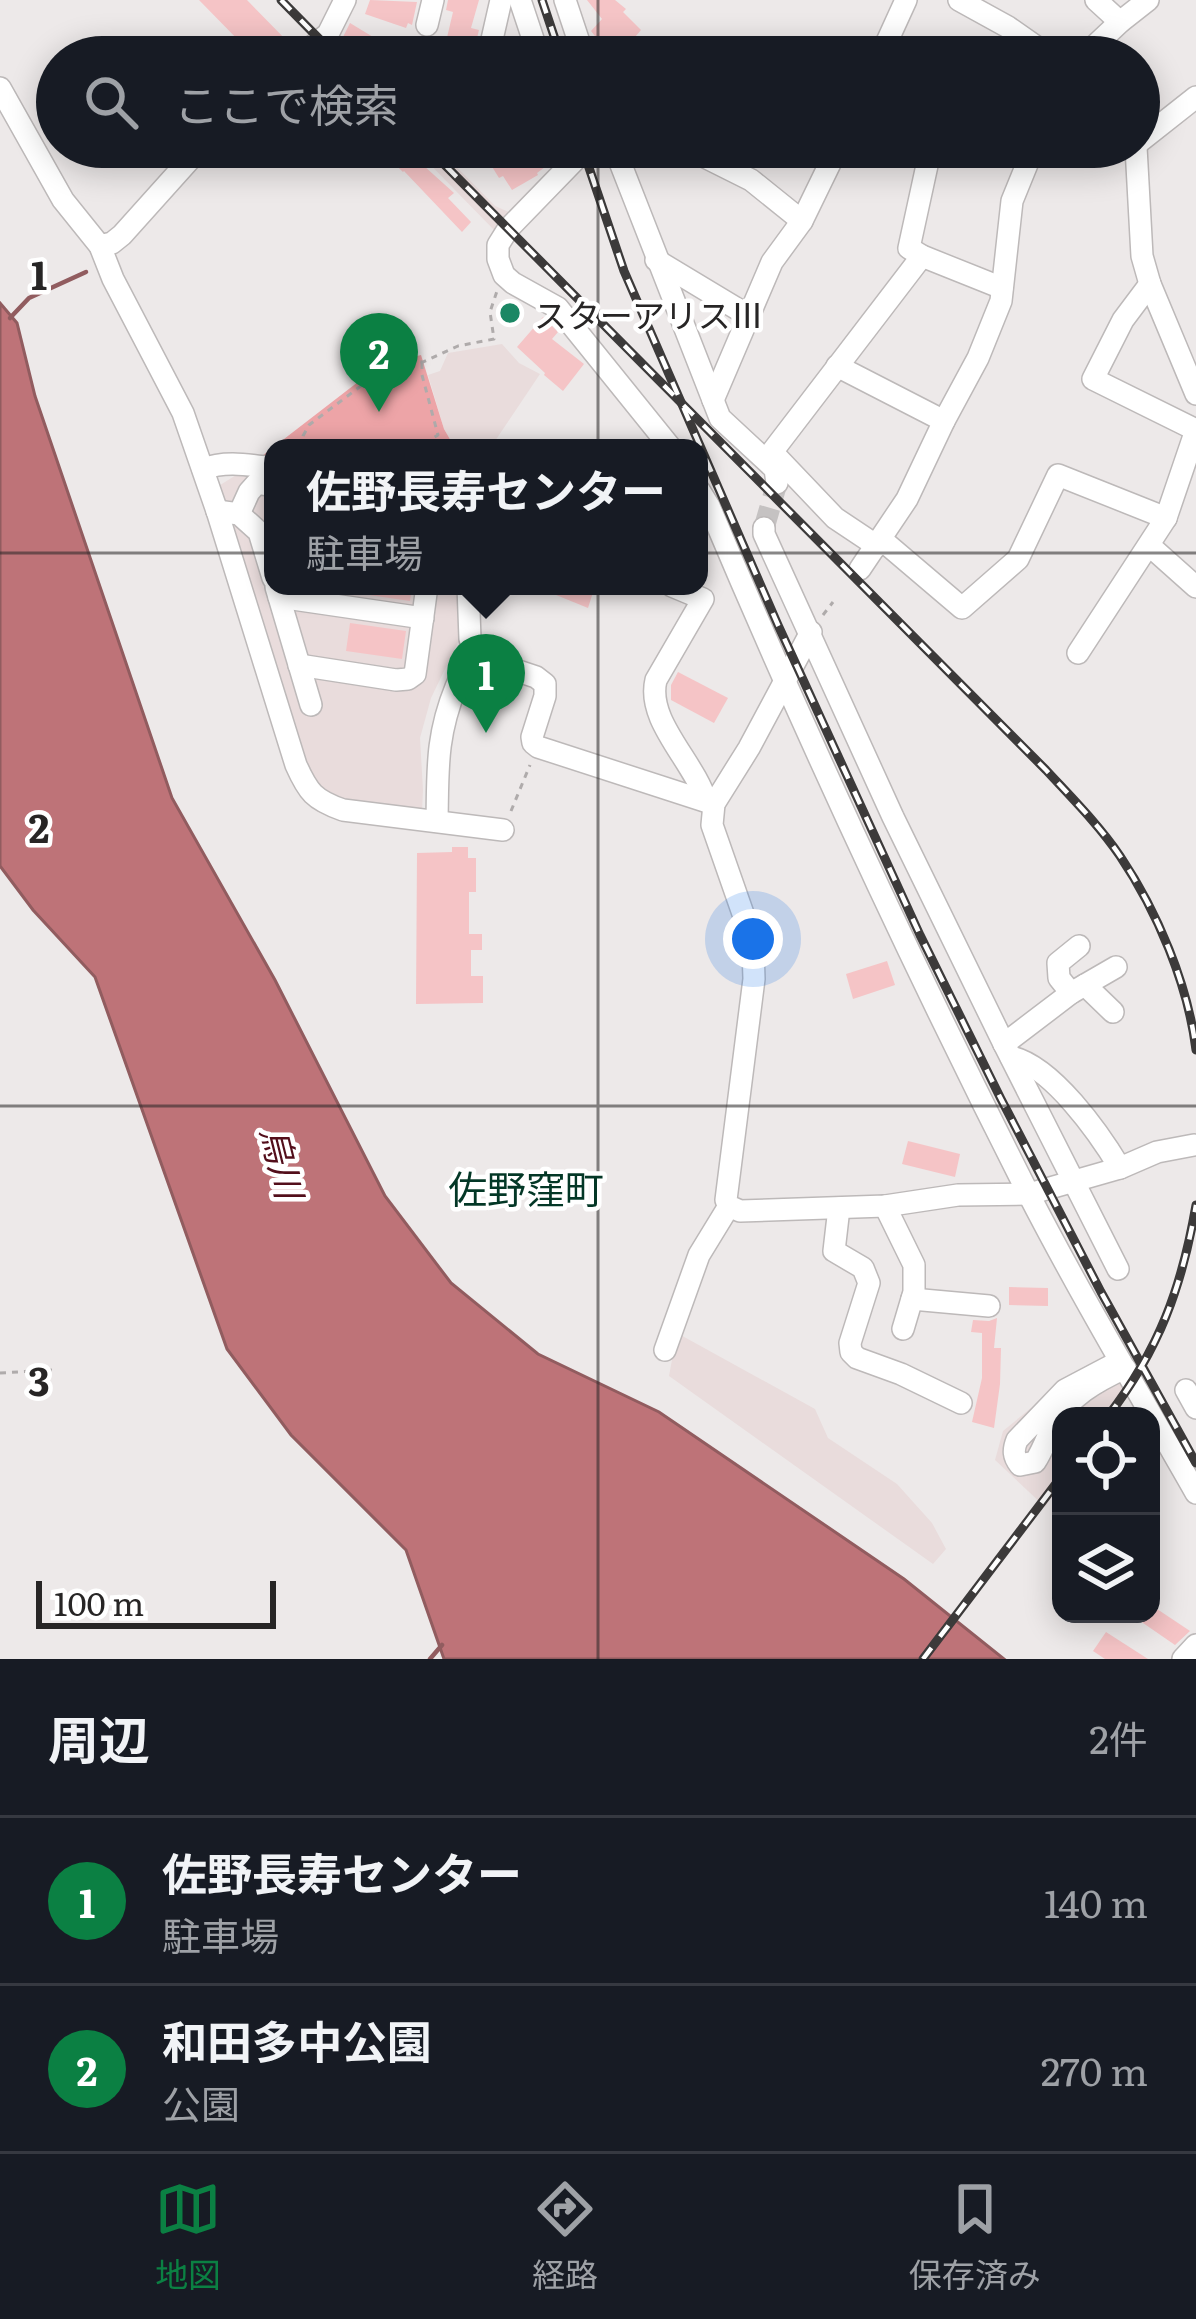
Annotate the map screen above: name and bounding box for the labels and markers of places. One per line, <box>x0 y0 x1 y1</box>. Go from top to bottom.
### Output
place label: スターアリスⅢ <box>534 289 764 338</box>
marker: スターアリスⅢ <box>497 300 523 326</box>
pin: 2 <box>340 313 418 412</box>
pin: 1 <box>447 634 525 733</box>

